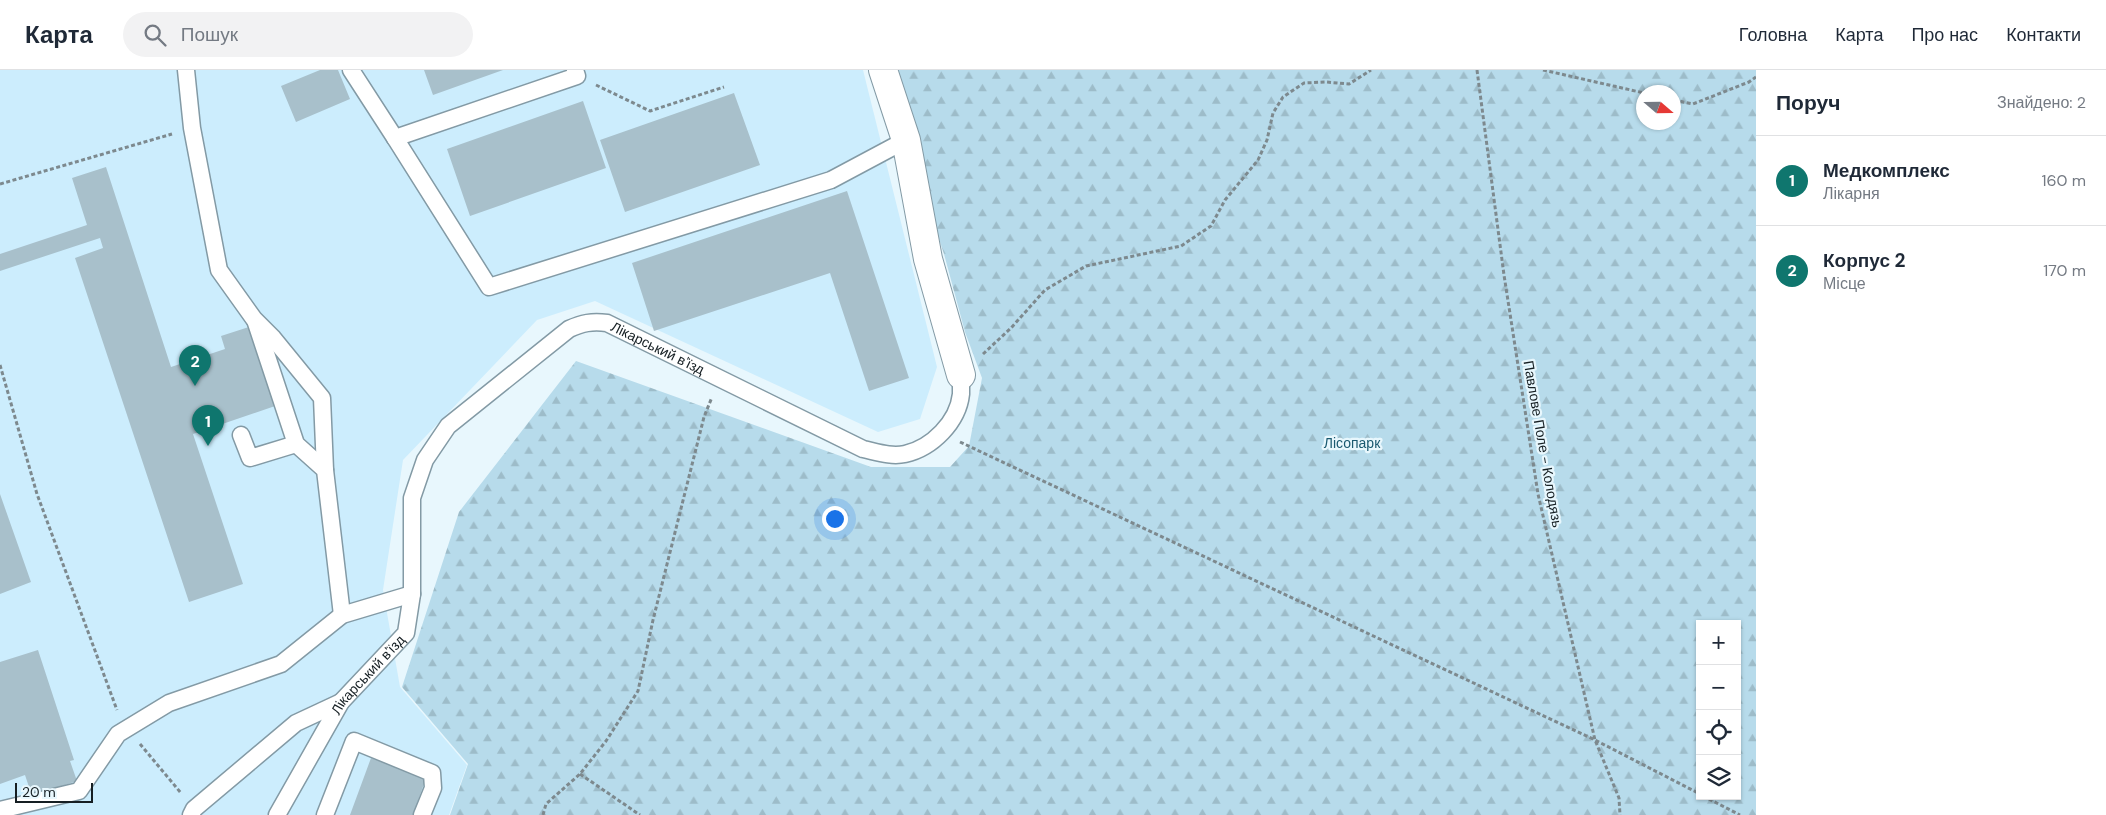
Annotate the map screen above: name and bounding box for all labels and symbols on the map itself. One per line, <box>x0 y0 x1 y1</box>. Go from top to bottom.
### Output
north arrow <box>1636 85 1681 130</box>
street label: Лікарський в'їзд <box>608 317 707 379</box>
pin: 2 <box>179 345 211 386</box>
street label: Павлове Поле - Колодязь <box>1519 359 1567 529</box>
pin: 1 <box>192 405 224 446</box>
park label: Лісопарк <box>1324 434 1381 452</box>
your location <box>822 506 848 532</box>
street label: Лікарський в'їзд <box>327 631 409 718</box>
scale bar <box>15 780 92 803</box>

